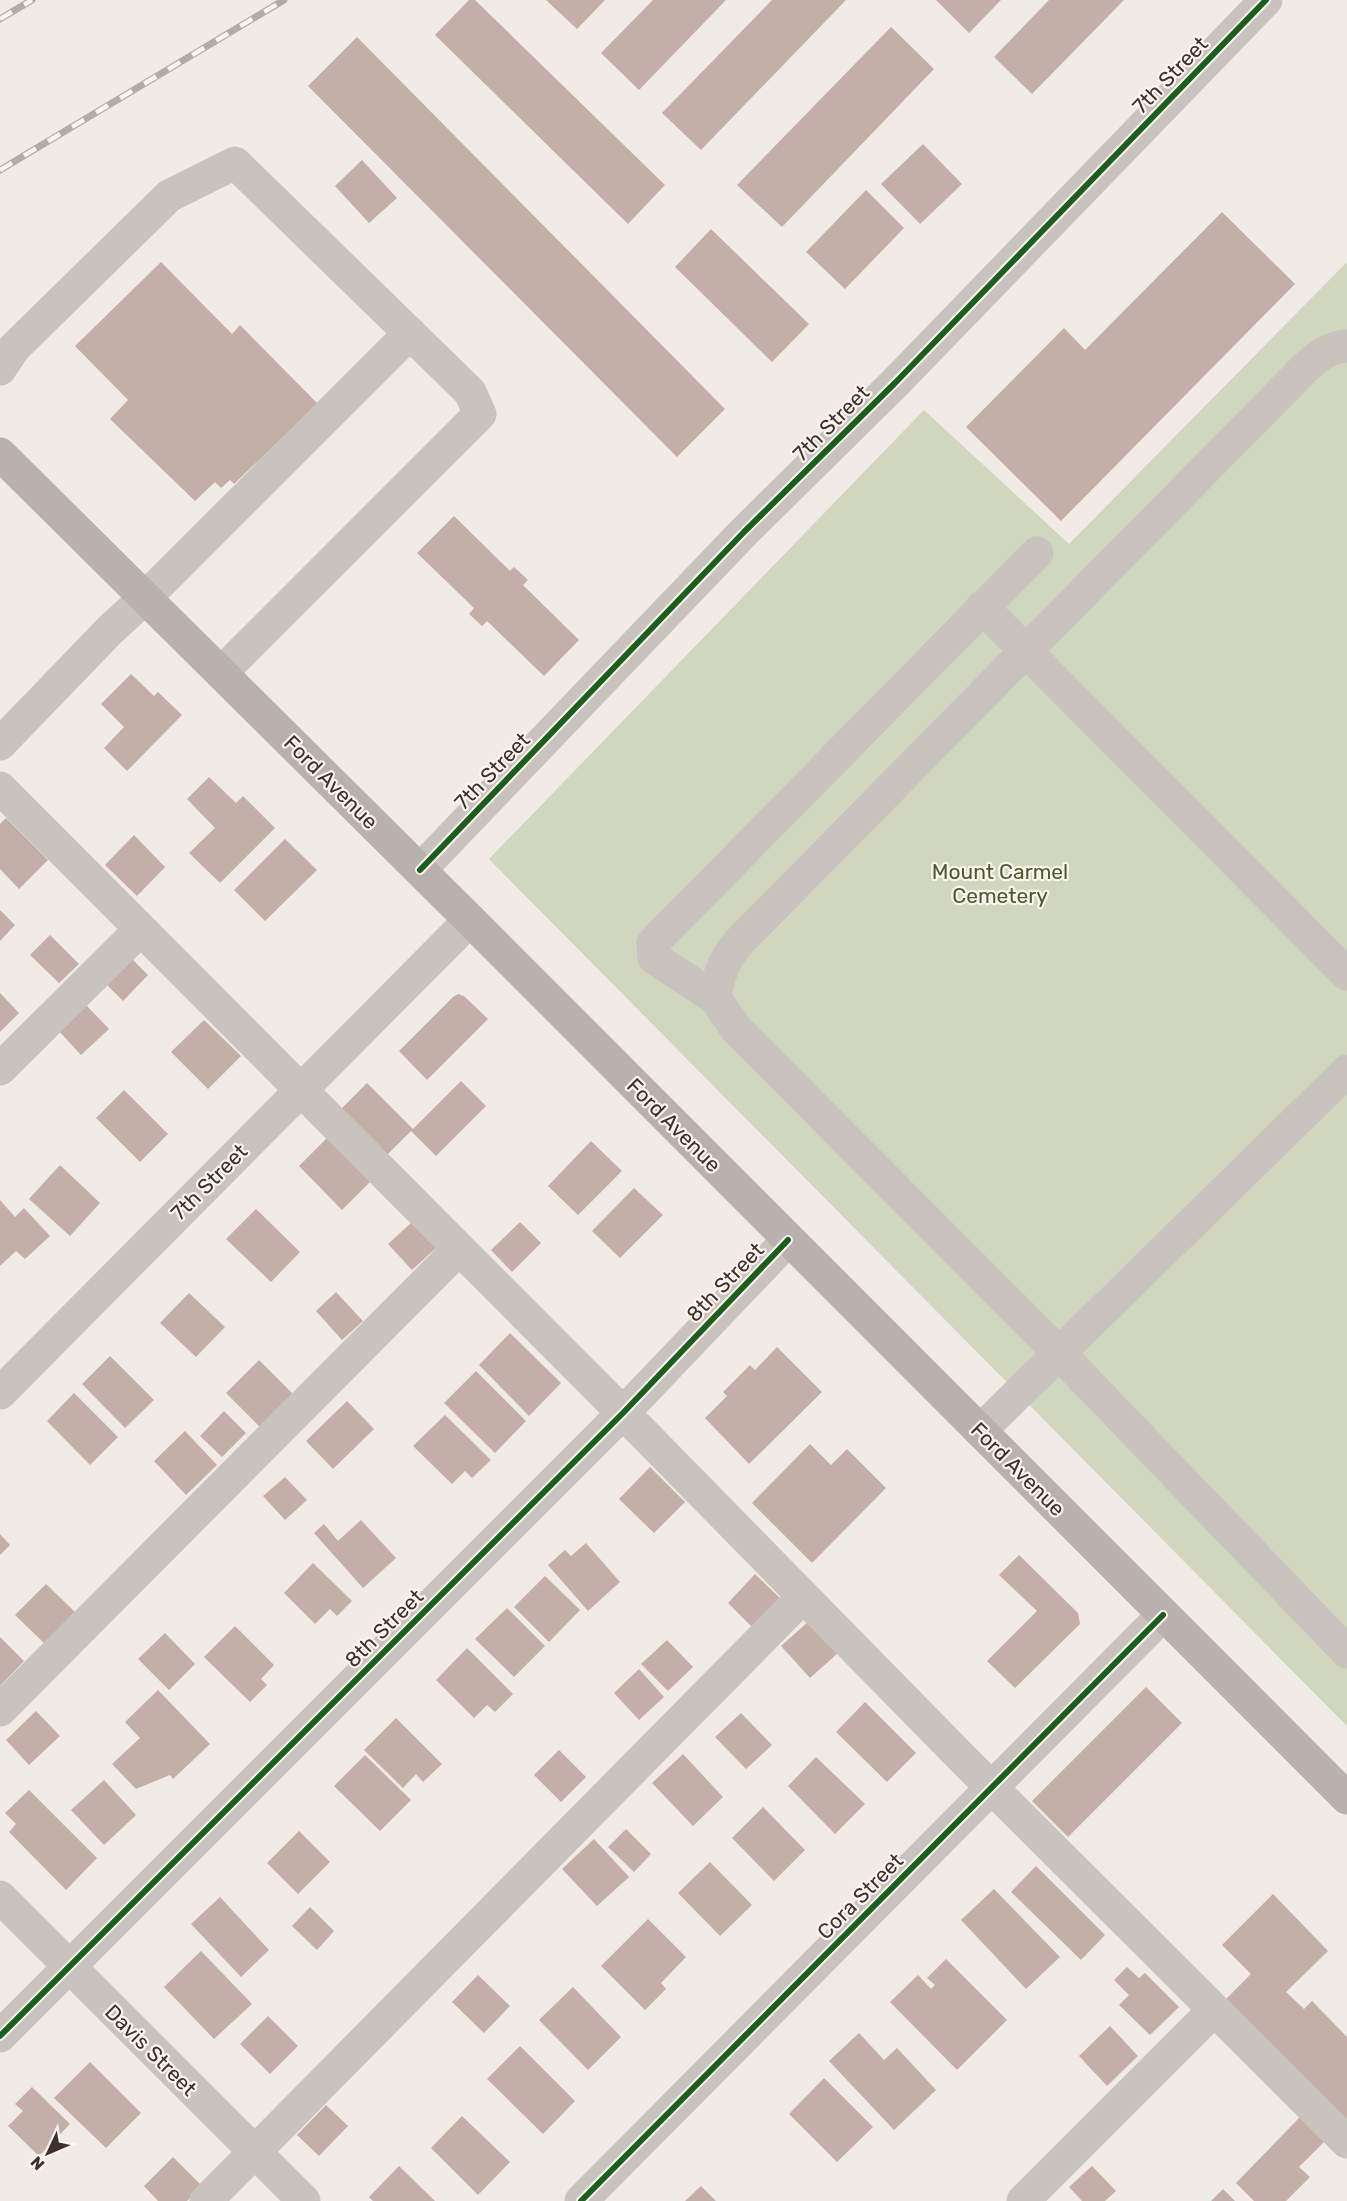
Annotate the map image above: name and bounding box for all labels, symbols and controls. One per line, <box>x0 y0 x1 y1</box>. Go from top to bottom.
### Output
street label: 7th Street <box>1127 31 1213 119</box>
street label: 7th Street <box>788 380 874 466</box>
street label: 7th Street <box>449 727 535 815</box>
street label: Ford Avenue <box>279 730 383 834</box>
park label: Mount Carmel Cemetery <box>932 859 1068 908</box>
street label: Ford Avenue <box>622 1073 726 1177</box>
street label: 7th Street <box>166 1139 252 1225</box>
street label: 8th Street <box>681 1237 769 1327</box>
street label: Ford Avenue <box>966 1417 1070 1521</box>
street label: 8th Street <box>340 1584 428 1672</box>
street label: Cora Street <box>812 1848 908 1944</box>
street label: Davis Street <box>100 1999 202 2101</box>
north arrow <box>18 2123 78 2183</box>
text: N <box>27 2152 48 2174</box>

